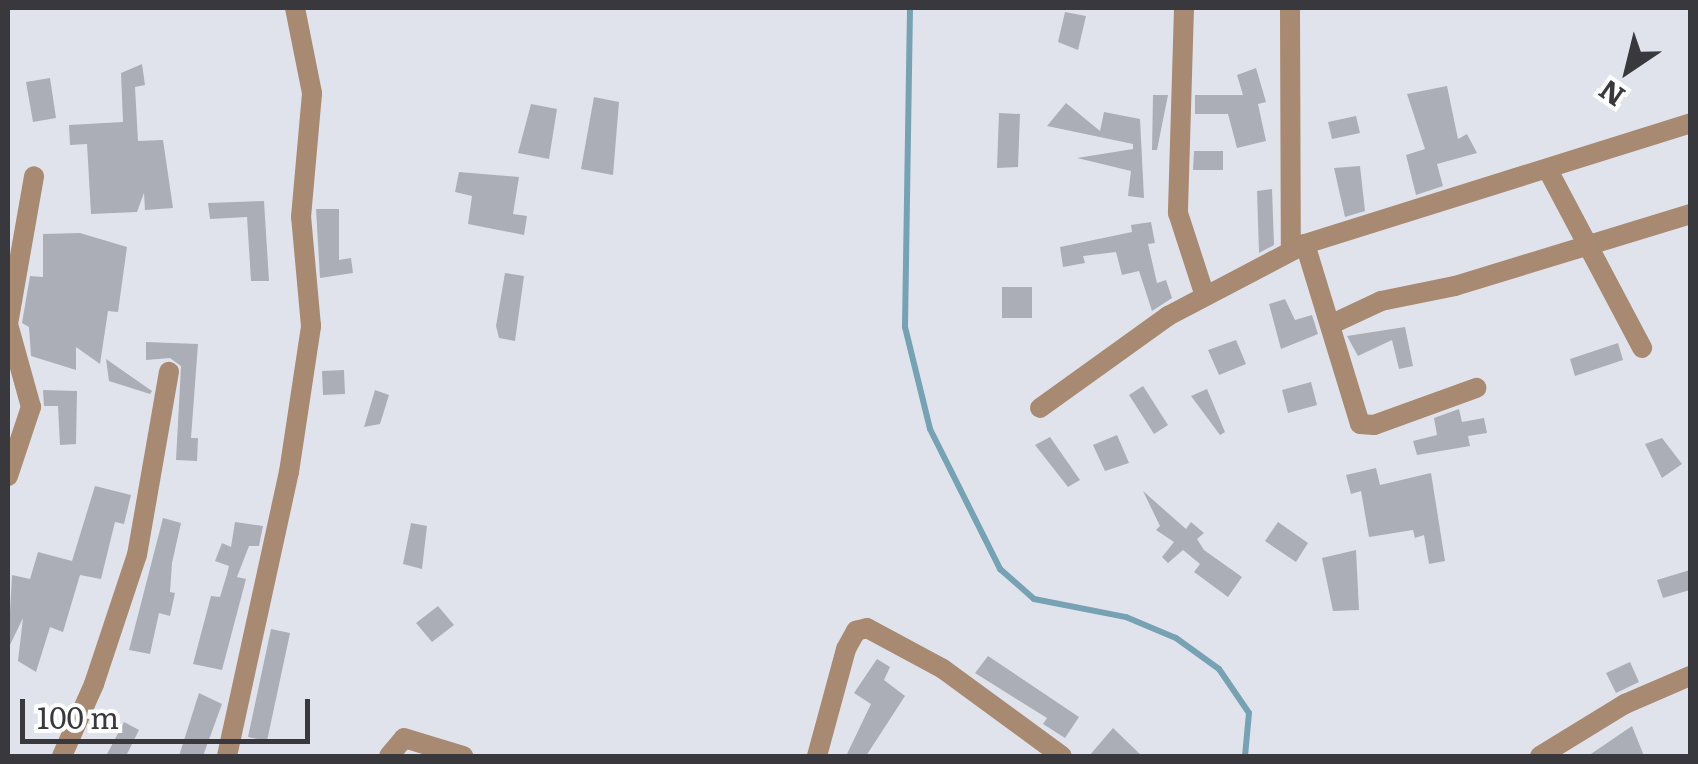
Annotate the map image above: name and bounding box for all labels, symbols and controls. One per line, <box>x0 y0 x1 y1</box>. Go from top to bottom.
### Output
north arrow <box>1578 20 1678 120</box>
text: N <box>1589 71 1632 119</box>
scale bar <box>25 679 315 741</box>
text: 100 m <box>37 694 119 738</box>

